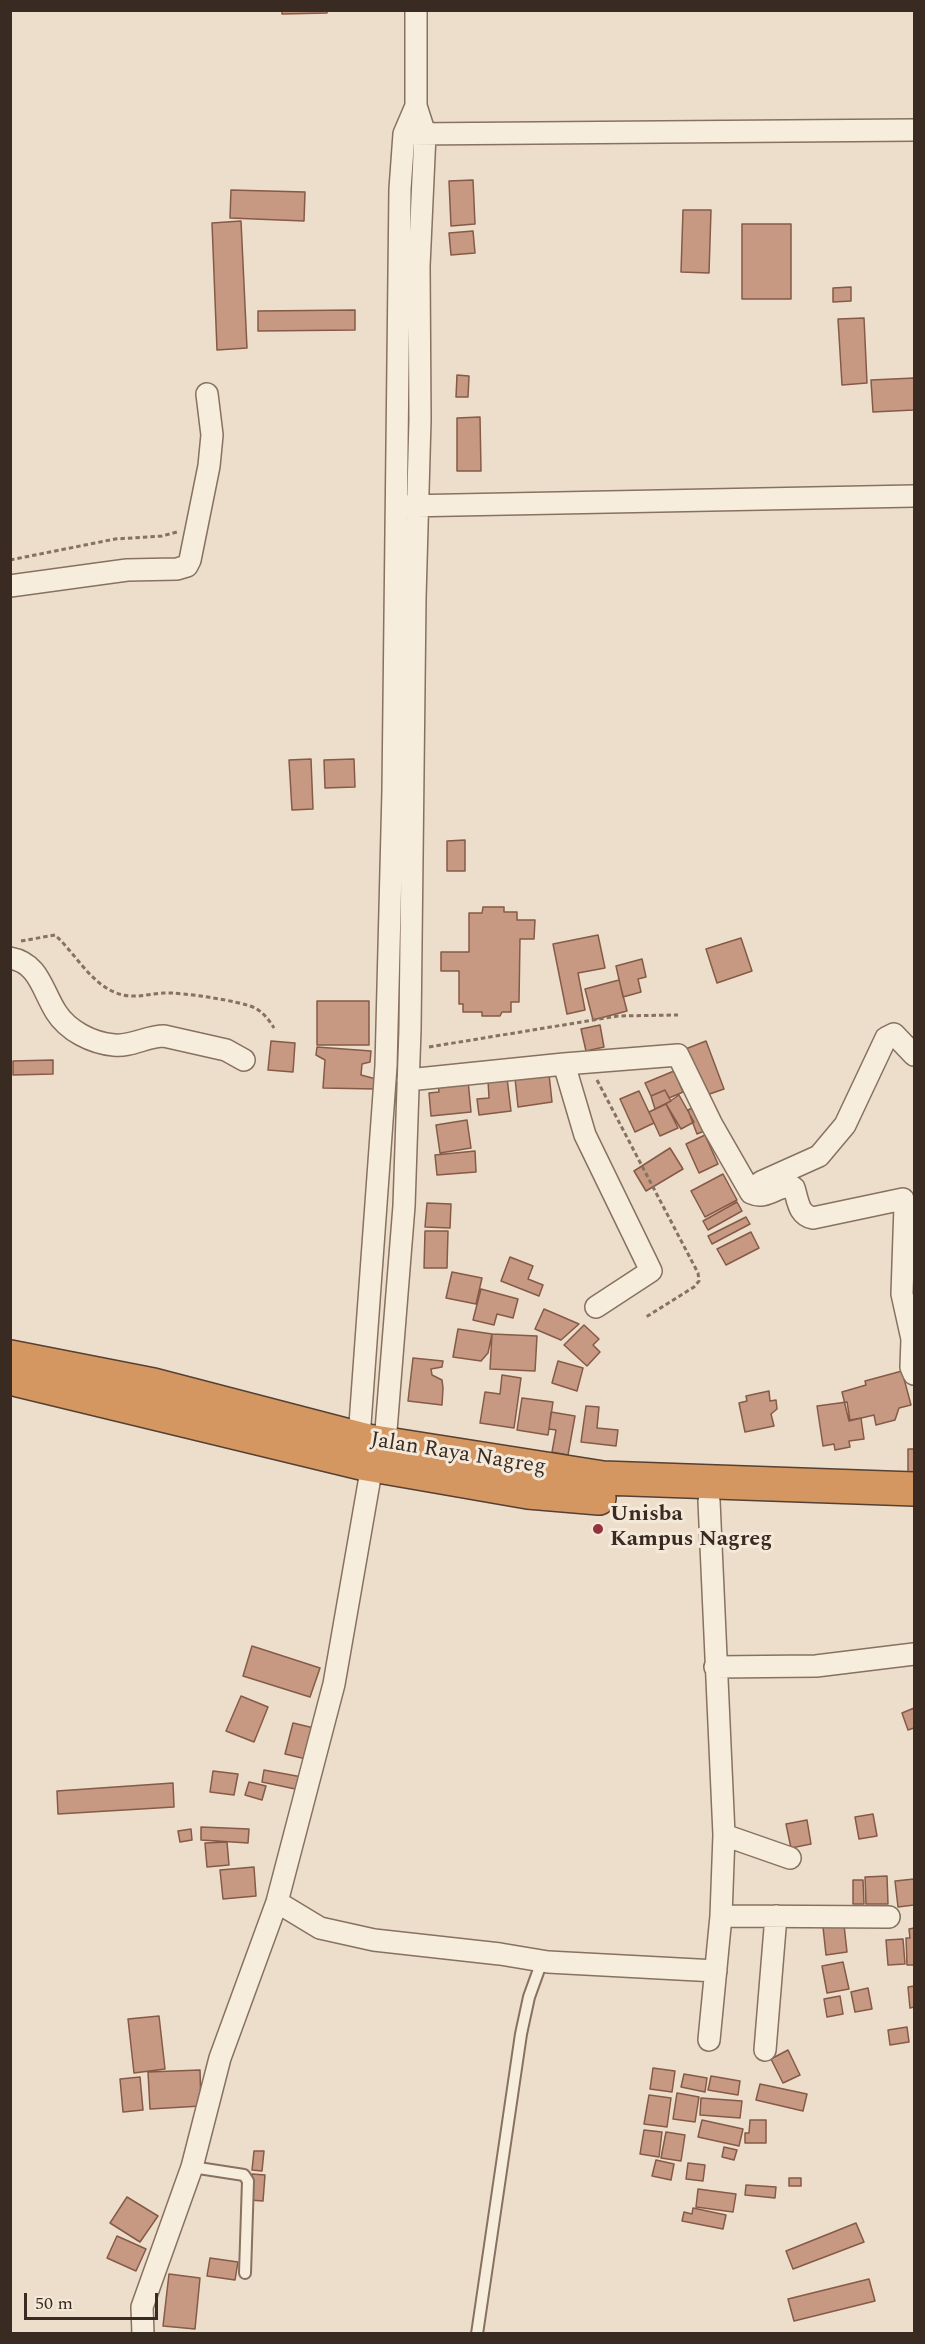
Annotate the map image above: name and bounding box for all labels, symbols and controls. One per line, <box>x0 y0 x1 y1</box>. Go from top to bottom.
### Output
street label: Jalan Raya Nagreg <box>368 1428 548 1482</box>
place label: Unisba Kampus Nagreg <box>610 1503 772 1554</box>
marker: Unisba Kampus Nagreg <box>591 1522 605 1536</box>
scale bar <box>27 2281 160 2319</box>
text: 50 m <box>35 2290 73 2317</box>

